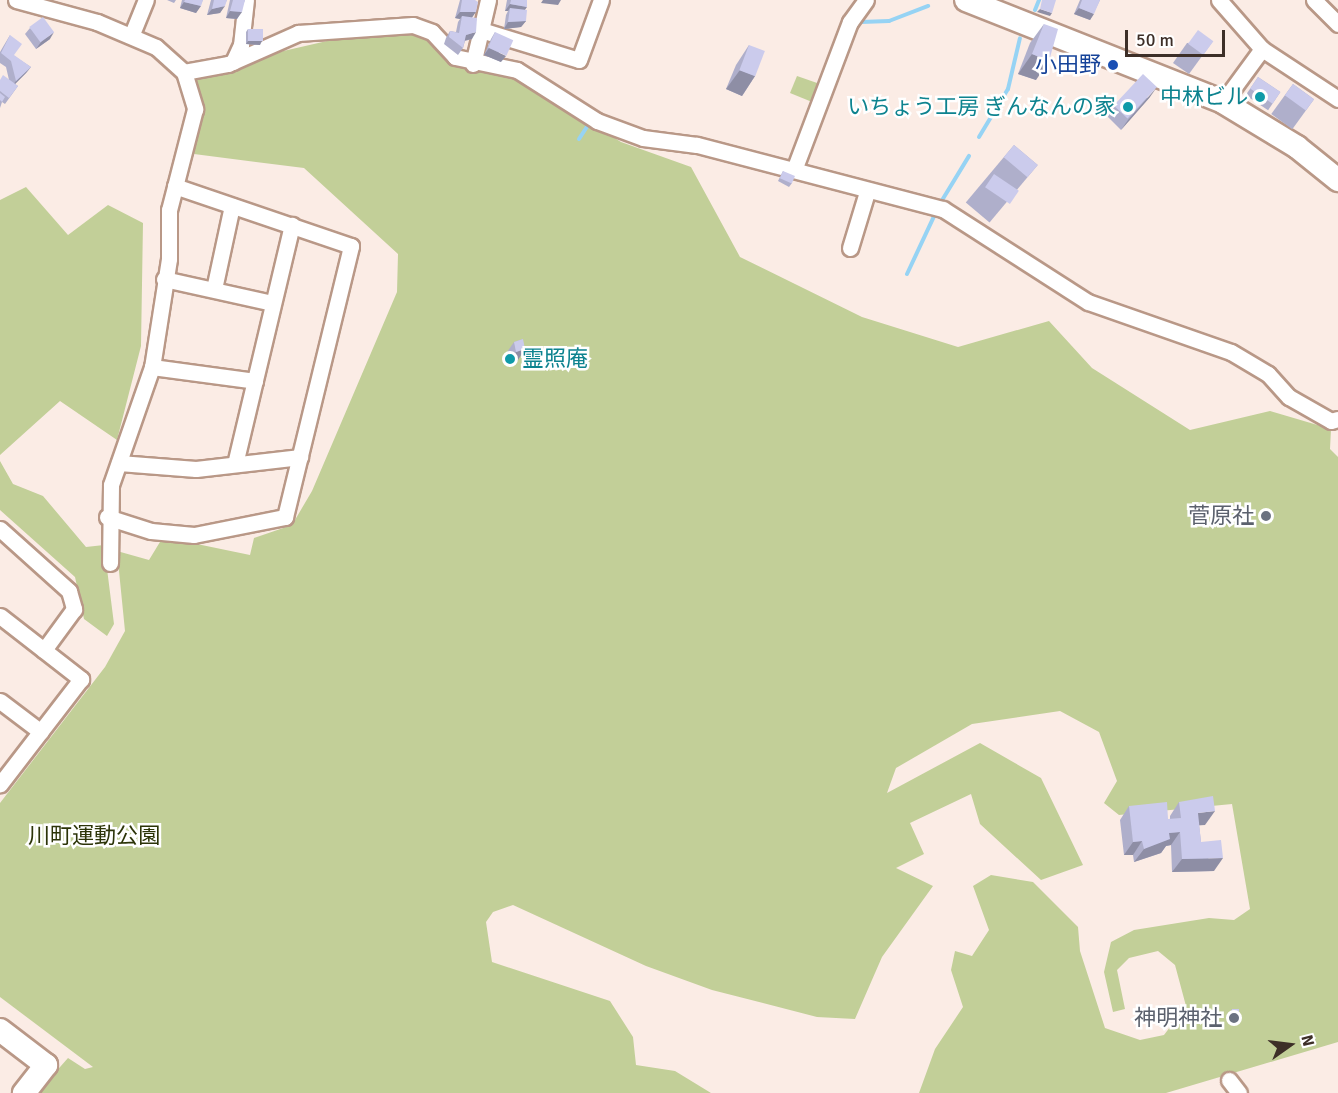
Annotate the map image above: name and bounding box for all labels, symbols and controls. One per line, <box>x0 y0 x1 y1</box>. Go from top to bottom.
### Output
scale bar <box>1128 18 1228 56</box>
text: 50 m <box>1136 29 1174 51</box>
place label: 小田野 <box>1035 52 1101 78</box>
marker: 小田野 <box>1106 58 1120 72</box>
place label: 中林ビル <box>1160 84 1248 110</box>
marker: 中林ビル <box>1253 90 1267 104</box>
place label: いちょう工房 ぎんなんの家 <box>847 94 1116 120</box>
marker: いちょう工房 ぎんなんの家 <box>1121 100 1135 114</box>
place label: 霊照庵 <box>522 346 588 372</box>
marker: 霊照庵 <box>503 352 517 366</box>
place label: 菅原社 <box>1188 503 1254 529</box>
marker: 菅原社 <box>1259 509 1273 523</box>
park label: 川町運動公園 <box>28 823 160 849</box>
place label: 神明神社 <box>1134 1005 1222 1031</box>
marker: 神明神社 <box>1227 1011 1241 1025</box>
north arrow <box>1260 1015 1320 1075</box>
text: N <box>1296 1033 1319 1048</box>

